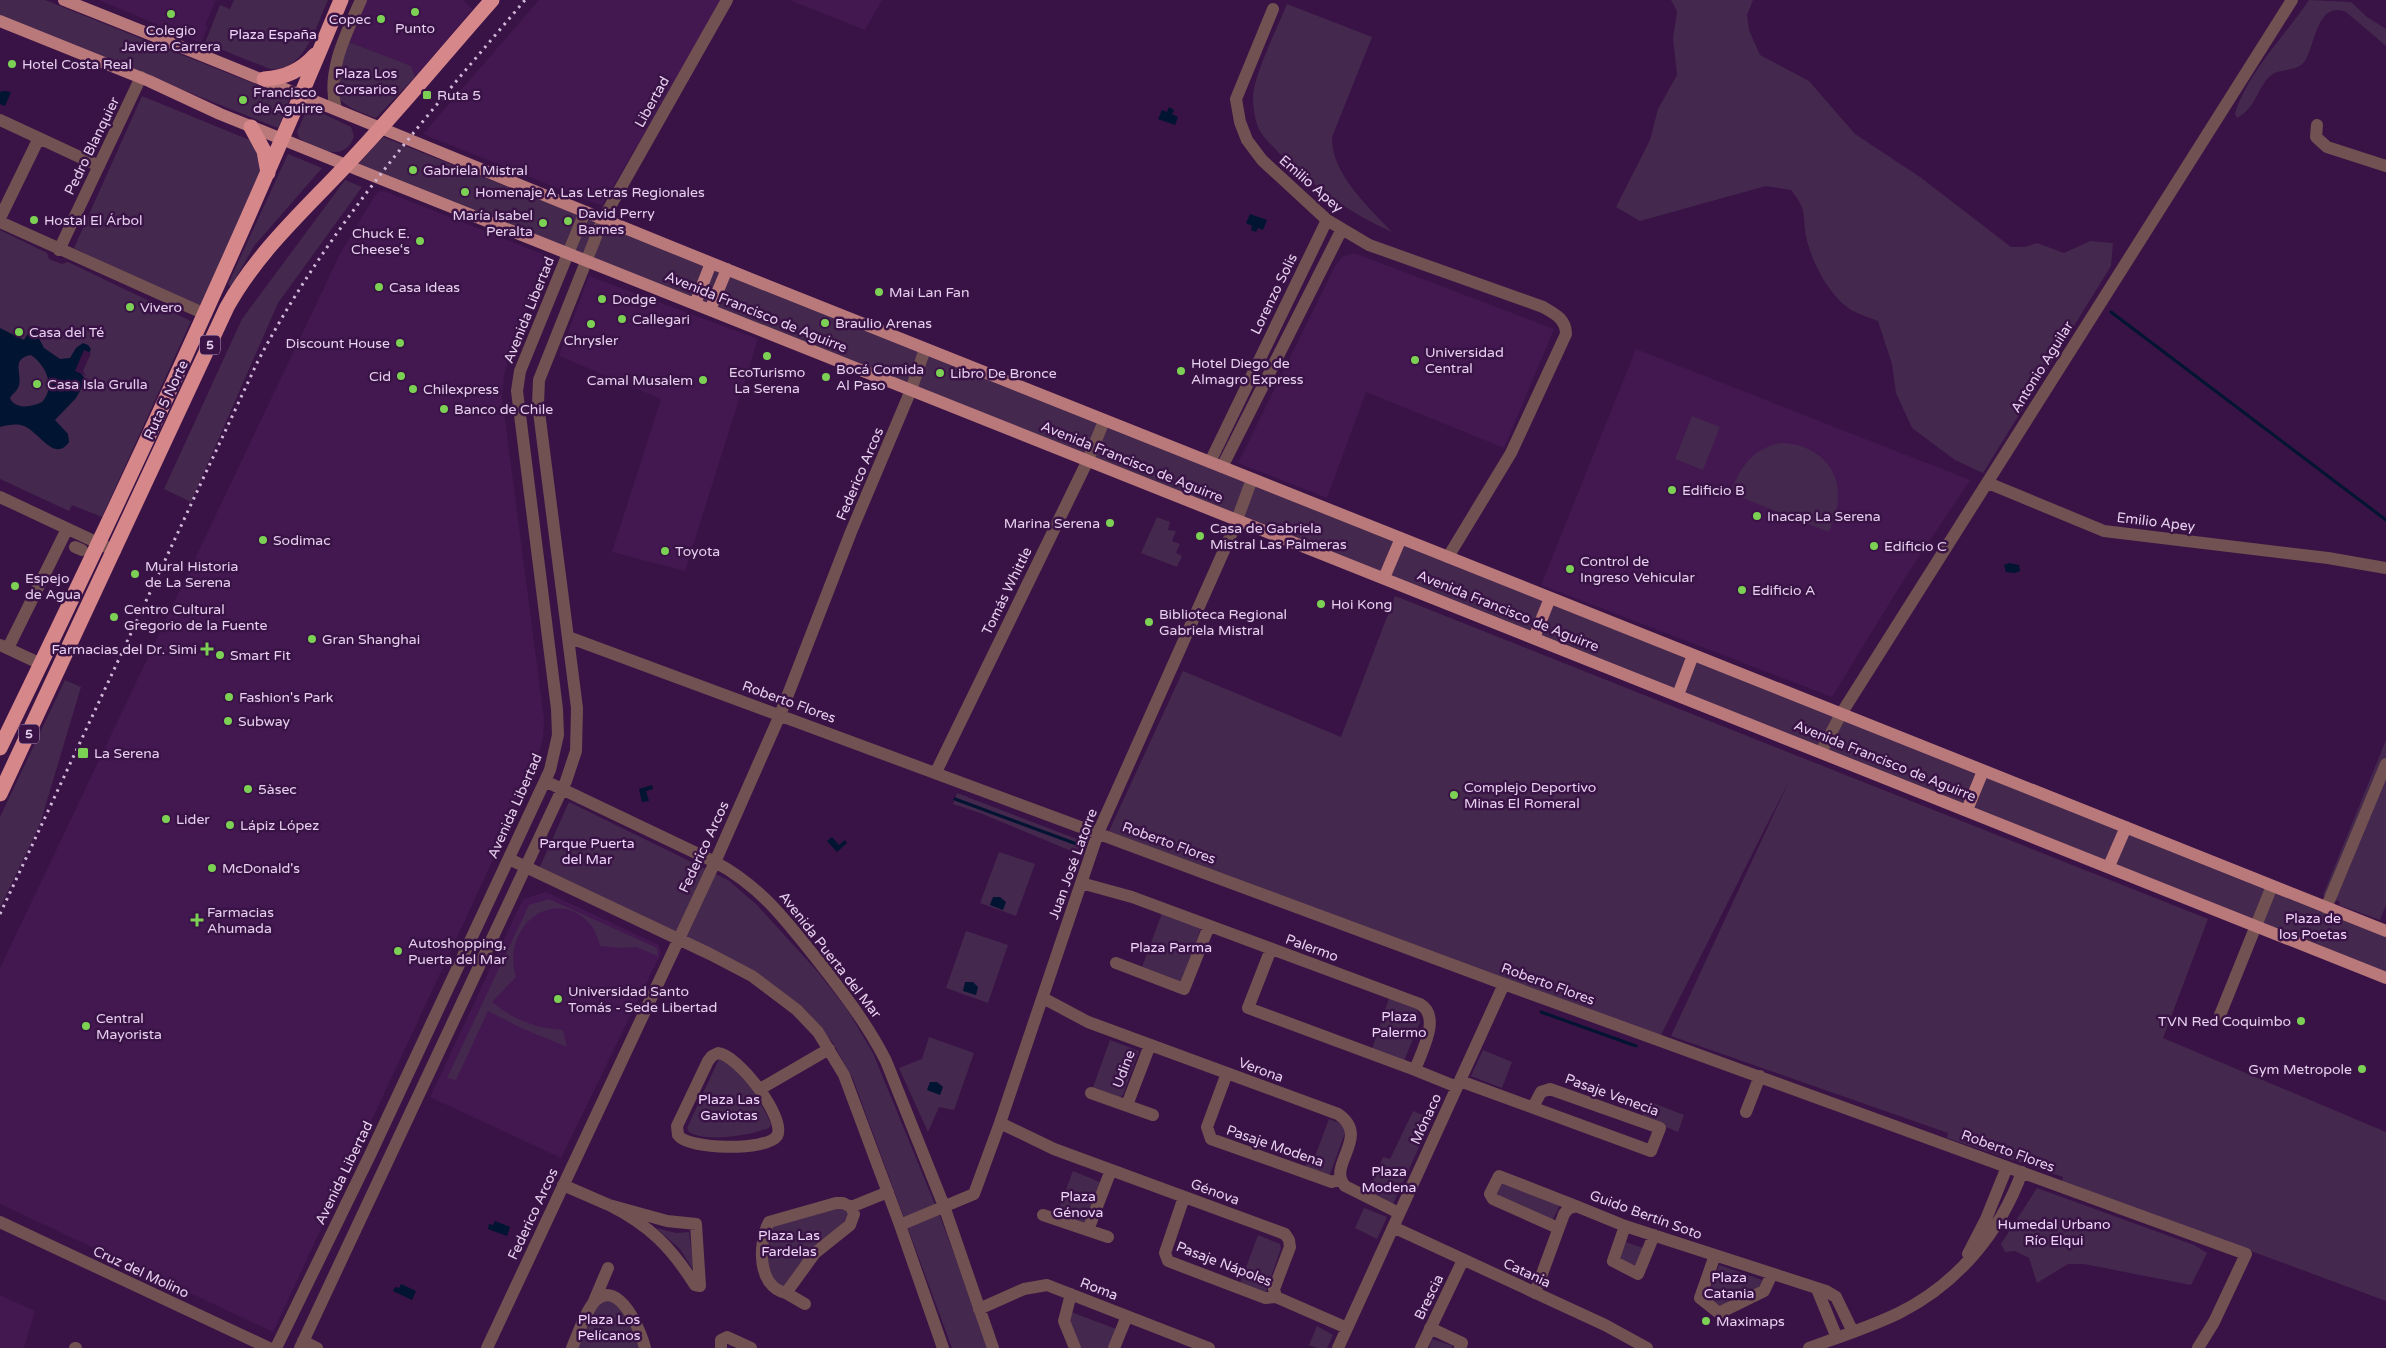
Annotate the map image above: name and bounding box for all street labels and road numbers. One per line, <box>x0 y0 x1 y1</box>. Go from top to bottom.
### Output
street label: Libertad <box>631 74 673 130</box>
street label: Pedro Blanquier <box>61 94 123 198</box>
street label: Emilio Apey <box>1276 152 1347 217</box>
street label: Lorenzo Solis <box>1247 250 1301 337</box>
street label: Avenida Libertad <box>500 254 558 366</box>
street label: Avenida Francisco de Aguirre <box>663 268 849 356</box>
street label: Antonio Aguilar <box>2007 318 2077 416</box>
road number: 5 <box>200 336 220 354</box>
street label: Ruta 5 Norte <box>140 357 192 443</box>
street label: Avenida Francisco de Aguirre <box>1039 418 1225 506</box>
street label: Federico Arcos <box>833 425 887 523</box>
street label: Emilio Apey <box>2116 509 2197 535</box>
street label: Tomás Whittle <box>978 544 1036 638</box>
street label: Avenida Francisco de Aguirre <box>1415 567 1601 655</box>
street label: Roberto Flores <box>740 677 838 727</box>
street label: Avenida Francisco de Aguirre <box>1792 717 1978 805</box>
road number: 5 <box>19 724 39 744</box>
street label: Avenida Libertad <box>484 751 546 861</box>
street label: Federico Arcos <box>675 798 733 896</box>
street label: Juan José Latorre <box>1045 806 1101 922</box>
street label: Roberto Flores <box>1120 818 1218 868</box>
street label: Avenida Puerta del Mar <box>775 888 885 1022</box>
street label: Palermo <box>1283 931 1341 965</box>
street label: Roberto Flores <box>1499 959 1597 1009</box>
street label: Udine <box>1109 1048 1139 1090</box>
street label: Verona <box>1236 1054 1286 1086</box>
street label: Pasaje Venecia <box>1563 1070 1661 1120</box>
street label: Mónaco <box>1407 1091 1445 1147</box>
street label: Avenida Libertad <box>312 1118 376 1228</box>
street label: Pasaje Modena <box>1224 1121 1326 1171</box>
street label: Roberto Flores <box>1959 1126 2057 1176</box>
street label: Federico Arcos <box>504 1165 562 1263</box>
street label: Génova <box>1188 1175 1242 1209</box>
street label: Guido Bertín Soto <box>1587 1187 1705 1243</box>
street label: Pasaje Nápoles <box>1174 1238 1275 1290</box>
street label: Cruz del Molino <box>90 1242 192 1302</box>
street label: Catania <box>1501 1255 1553 1291</box>
street label: Brescia <box>1411 1272 1447 1322</box>
street label: Roma <box>1078 1274 1120 1304</box>

